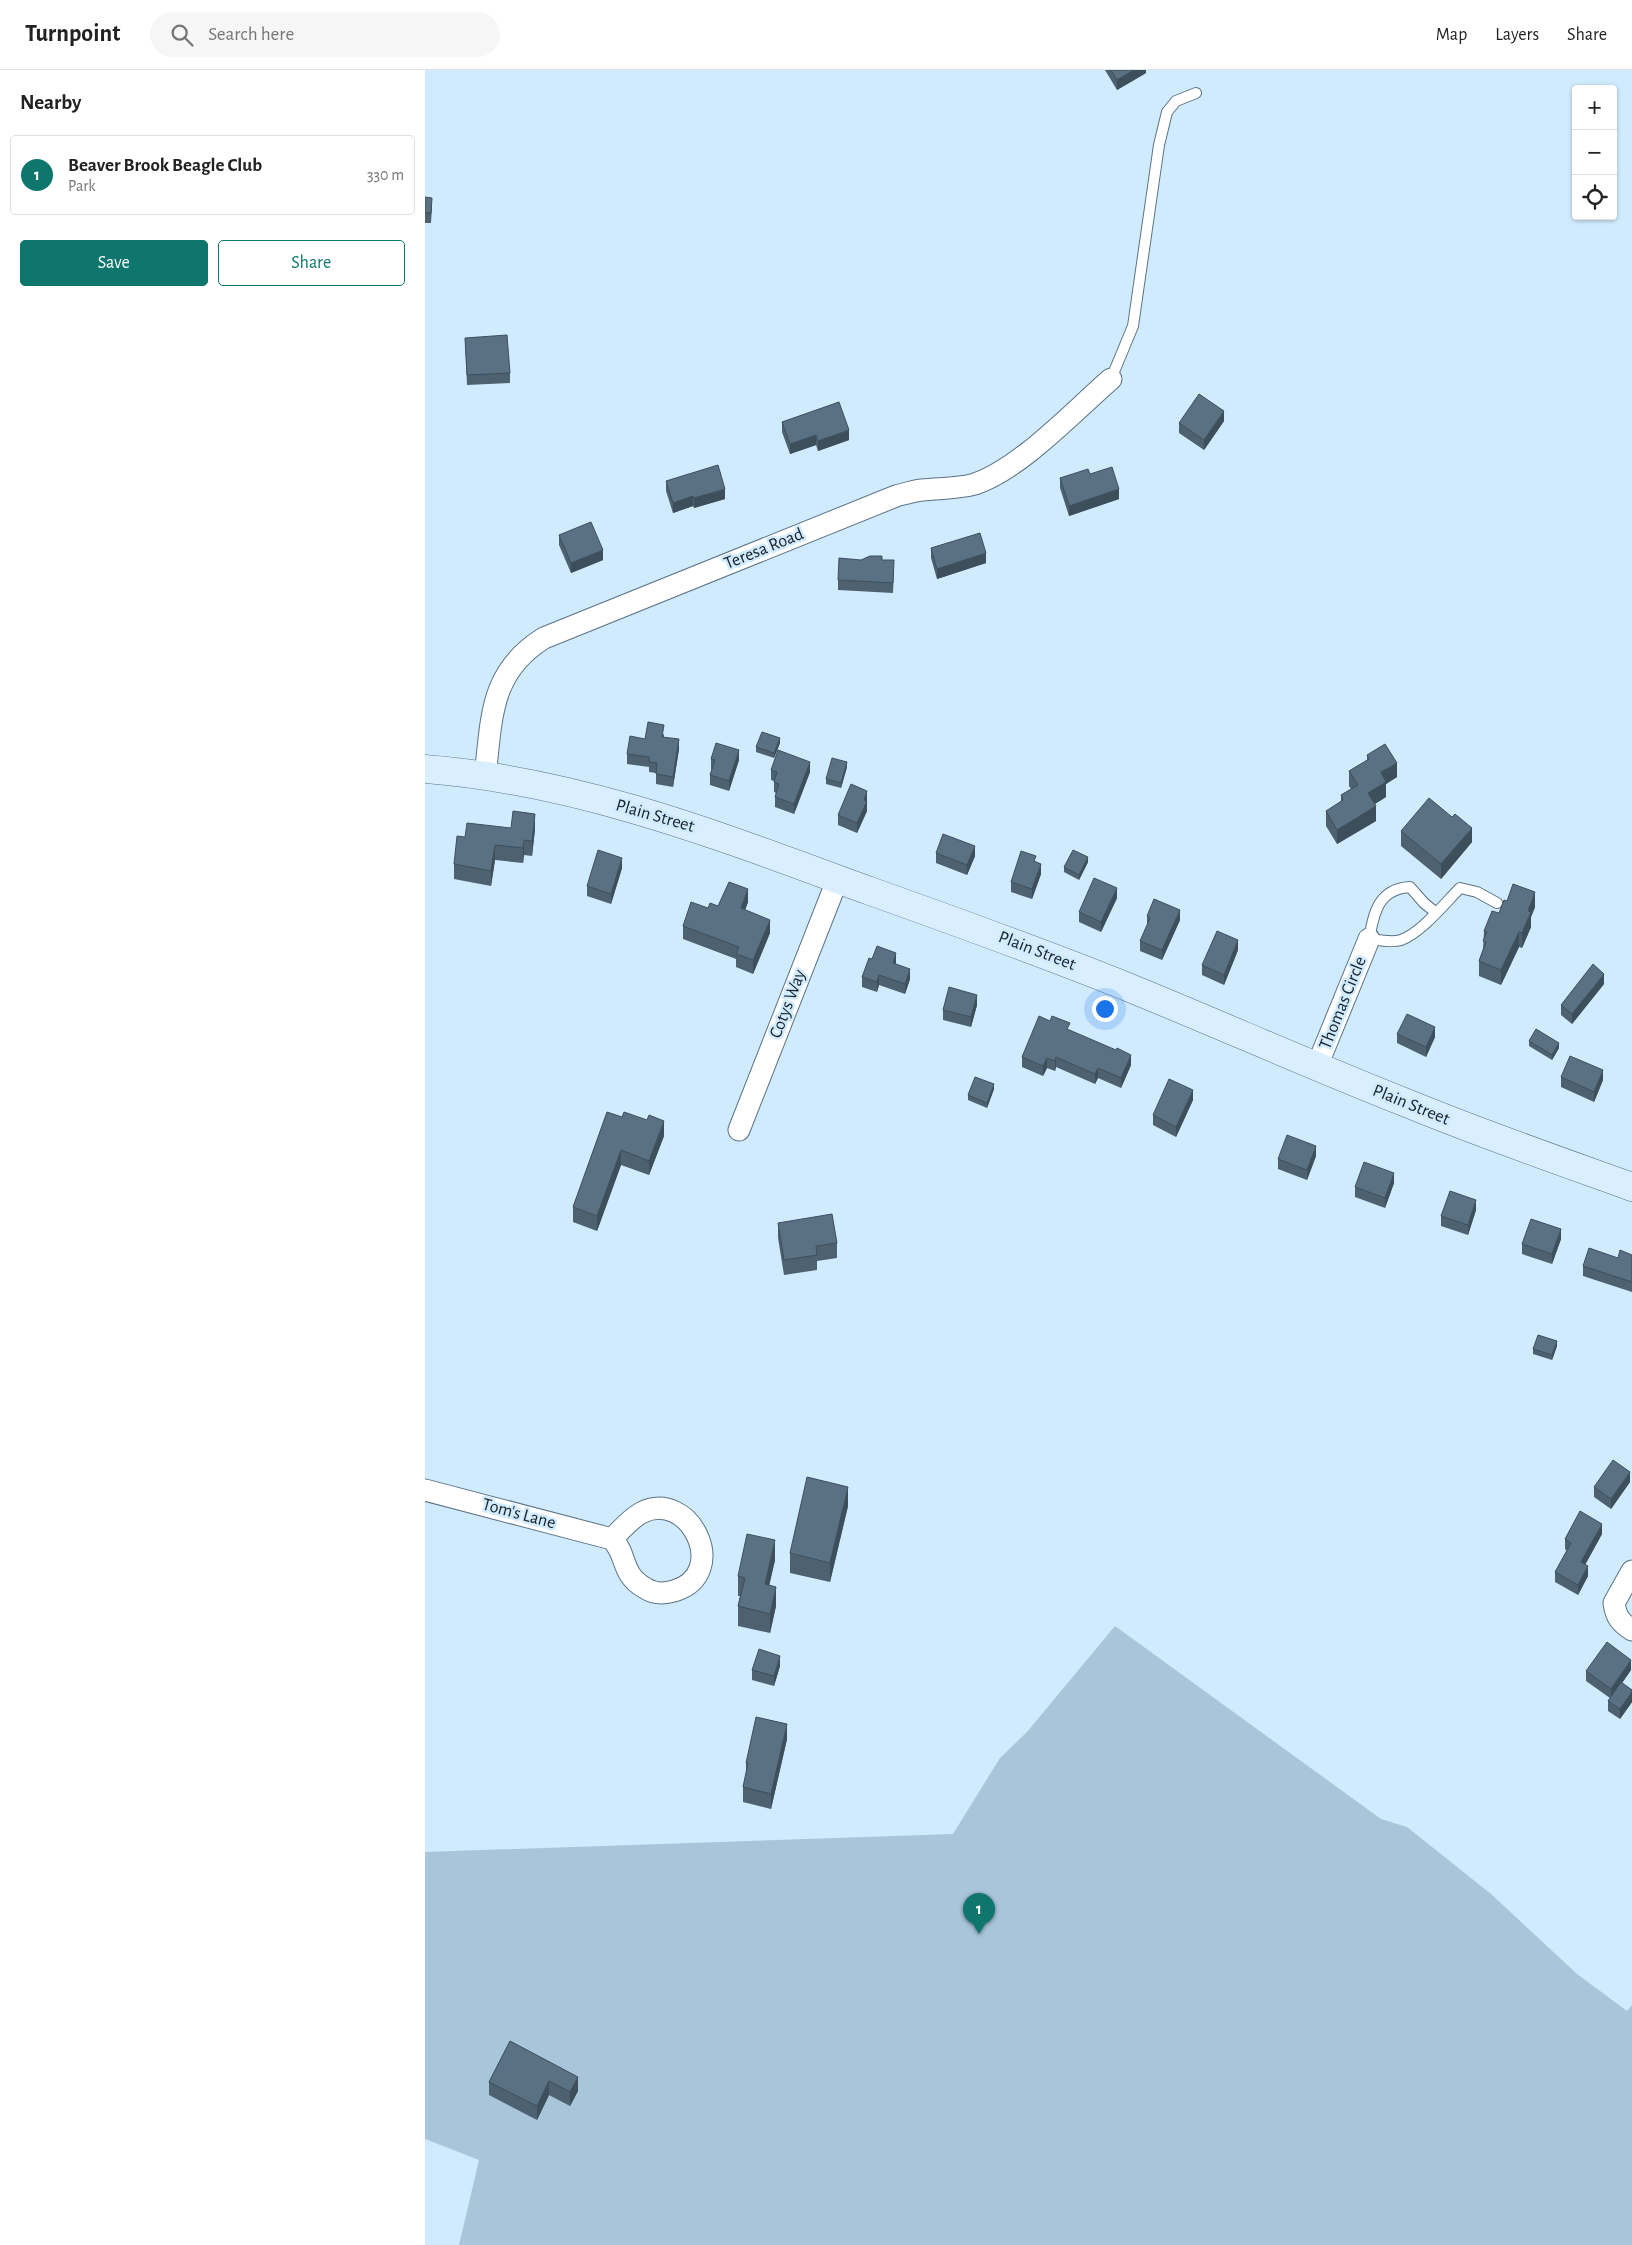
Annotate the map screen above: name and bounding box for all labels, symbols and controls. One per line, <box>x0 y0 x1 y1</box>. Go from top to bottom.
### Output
search box <box>150 12 500 57</box>
icon: search <box>168 21 196 49</box>
text: Turnpoint <box>25 22 120 46</box>
text: Search here <box>208 25 294 44</box>
text: Map <box>1436 26 1467 44</box>
text: Layers <box>1495 26 1539 44</box>
text: Share <box>1567 26 1607 44</box>
map controls <box>1572 85 1617 220</box>
button: + <box>1572 85 1617 130</box>
text: Nearby <box>20 92 81 113</box>
button: − <box>1572 130 1617 175</box>
text: Beaver Brook Beagle Club <box>68 156 262 175</box>
text: 1 <box>34 167 40 183</box>
text: 330 m <box>367 167 404 183</box>
button: locate <box>1572 175 1617 220</box>
text: Park <box>68 178 96 194</box>
button: Save <box>20 240 208 286</box>
button: Share <box>218 240 405 286</box>
street label: Teresa Road <box>722 525 806 573</box>
street label: Plain Street <box>614 796 697 836</box>
street label: Plain Street <box>996 928 1078 974</box>
street label: Thomas Circle <box>1316 954 1370 1052</box>
street label: Cotys Way <box>767 967 809 1041</box>
your location <box>1092 996 1118 1022</box>
street label: Plain Street <box>1370 1081 1452 1129</box>
street label: Tom's Lane <box>480 1496 558 1532</box>
pin: 1 <box>963 1893 995 1934</box>

